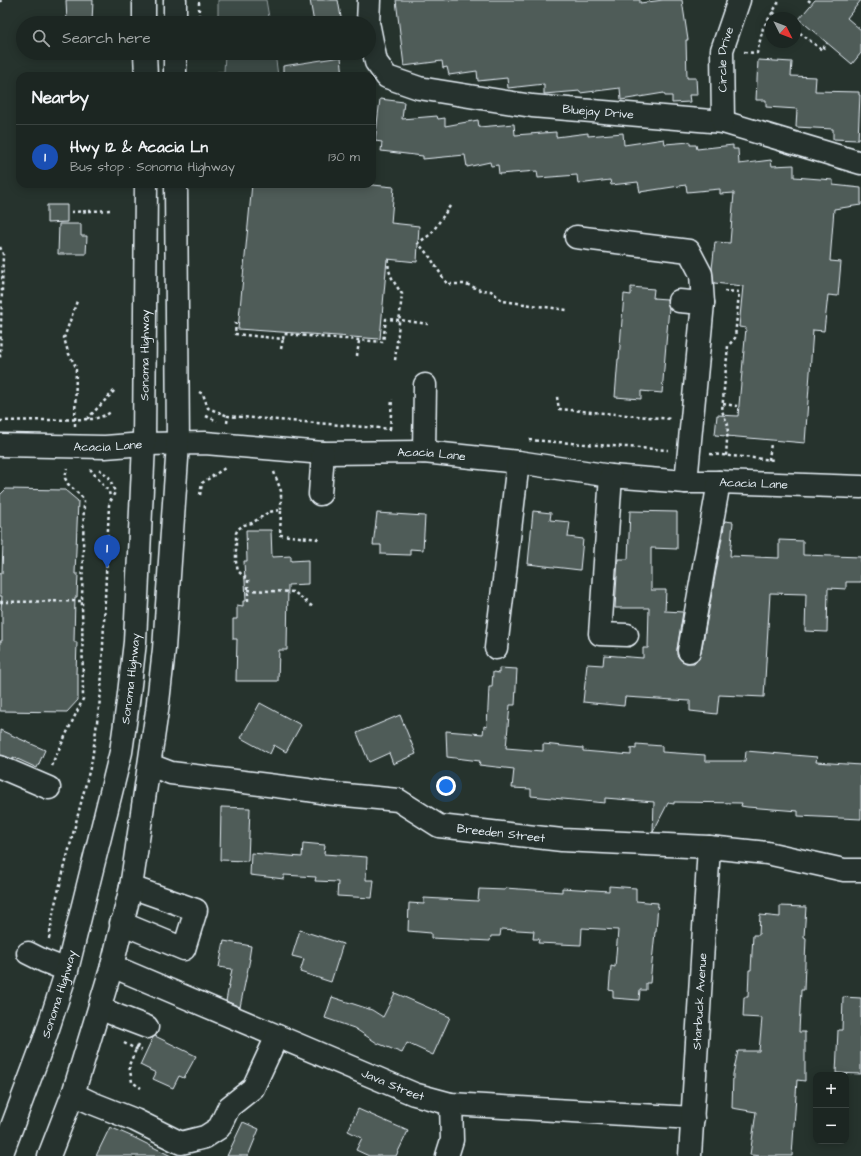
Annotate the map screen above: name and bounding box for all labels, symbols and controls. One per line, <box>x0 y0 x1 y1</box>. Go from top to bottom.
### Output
north arrow <box>765 12 801 48</box>
search box <box>16 16 376 60</box>
street label: Circle Drive <box>713 24 738 92</box>
icon: search <box>30 27 52 49</box>
text: Search here <box>62 28 151 49</box>
text: Nearby <box>32 86 89 110</box>
street label: Bluejay Drive <box>562 100 635 123</box>
text: Hwy 12 & Acacia Ln <box>70 137 208 158</box>
text: 1 <box>44 148 46 166</box>
text: 130 m <box>328 148 360 166</box>
text: Bus stop · Sonoma Highway <box>70 158 235 176</box>
street label: Sonoma Highway <box>136 309 155 401</box>
street label: Acacia Lane <box>73 436 143 456</box>
street label: Acacia Lane <box>397 443 467 465</box>
street label: Acacia Lane <box>719 474 789 493</box>
pin: 1 <box>94 535 120 568</box>
street label: Sonoma Highway <box>117 633 145 725</box>
your location <box>436 776 456 796</box>
street label: Breeden Street <box>456 820 546 847</box>
street label: Sonoma Highway <box>37 948 81 1040</box>
street label: Starbuck Avenue <box>688 952 711 1050</box>
street label: Java Street <box>359 1064 426 1105</box>
map controls <box>813 1072 849 1144</box>
button: + <box>813 1072 849 1108</box>
button: − <box>813 1108 849 1144</box>

